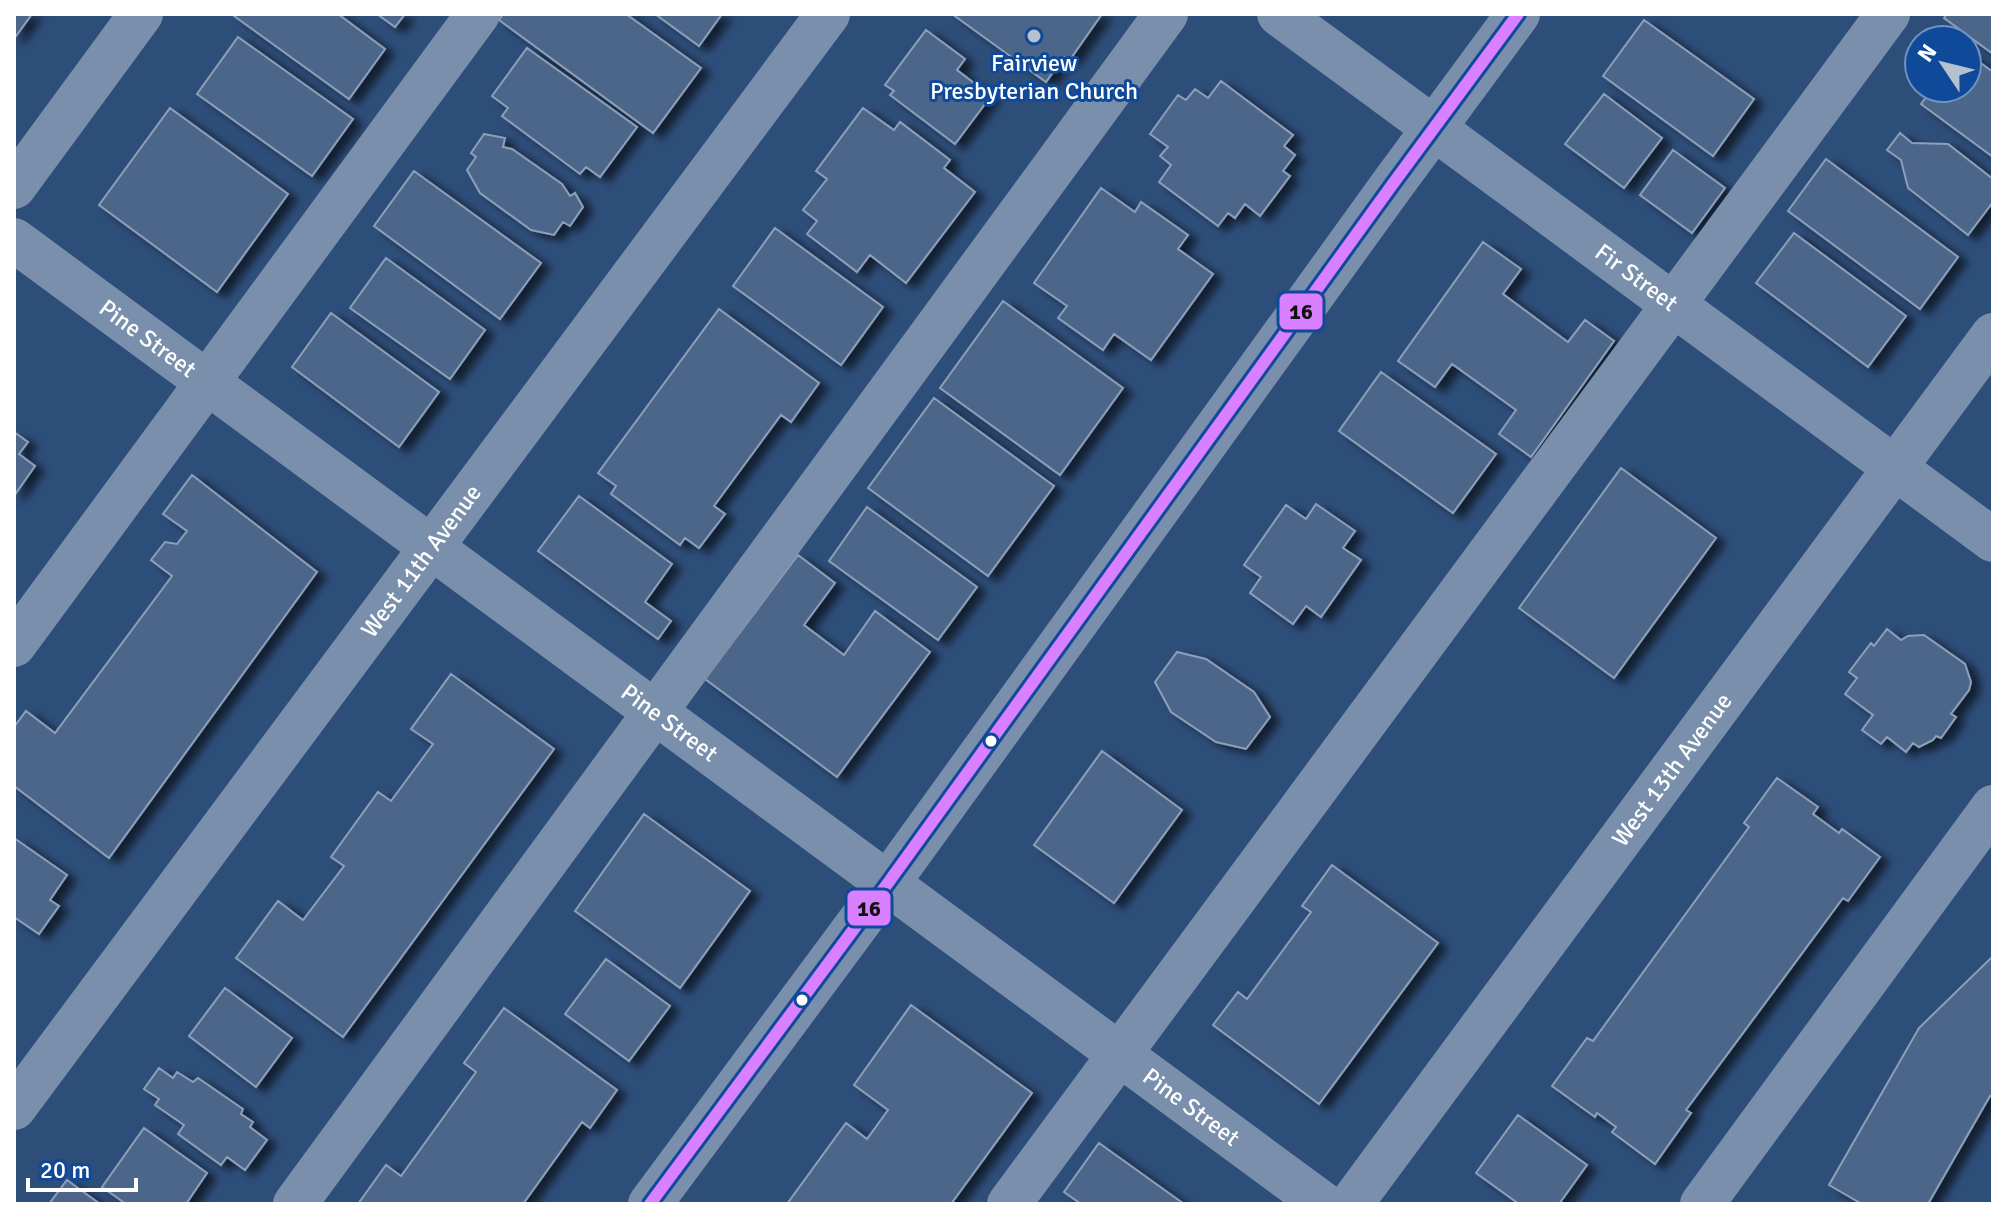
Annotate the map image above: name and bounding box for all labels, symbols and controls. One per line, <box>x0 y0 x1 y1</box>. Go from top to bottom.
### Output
north arrow <box>1903 24 1983 104</box>
marker: Fairview Presbyterian Church <box>1025 27 1043 45</box>
text: N <box>1912 39 1942 67</box>
place label: Fairview Presbyterian Church <box>930 48 1138 106</box>
street label: Fir Street <box>1589 237 1684 318</box>
line badge: 16 <box>1278 292 1324 331</box>
street label: Pine Street <box>93 293 202 384</box>
text: 16 <box>1289 298 1313 325</box>
street label: West 11th Avenue <box>354 478 488 643</box>
street label: Pine Street <box>615 677 724 768</box>
street label: West 13th Avenue <box>1605 687 1738 852</box>
unlabelled marker <box>983 733 999 749</box>
line badge: 16 <box>846 889 892 927</box>
text: 16 <box>857 895 881 922</box>
unlabelled marker <box>794 992 810 1008</box>
street label: Pine Street <box>1137 1061 1246 1153</box>
scale bar <box>28 1142 136 1192</box>
text: 20 m <box>40 1155 90 1185</box>

